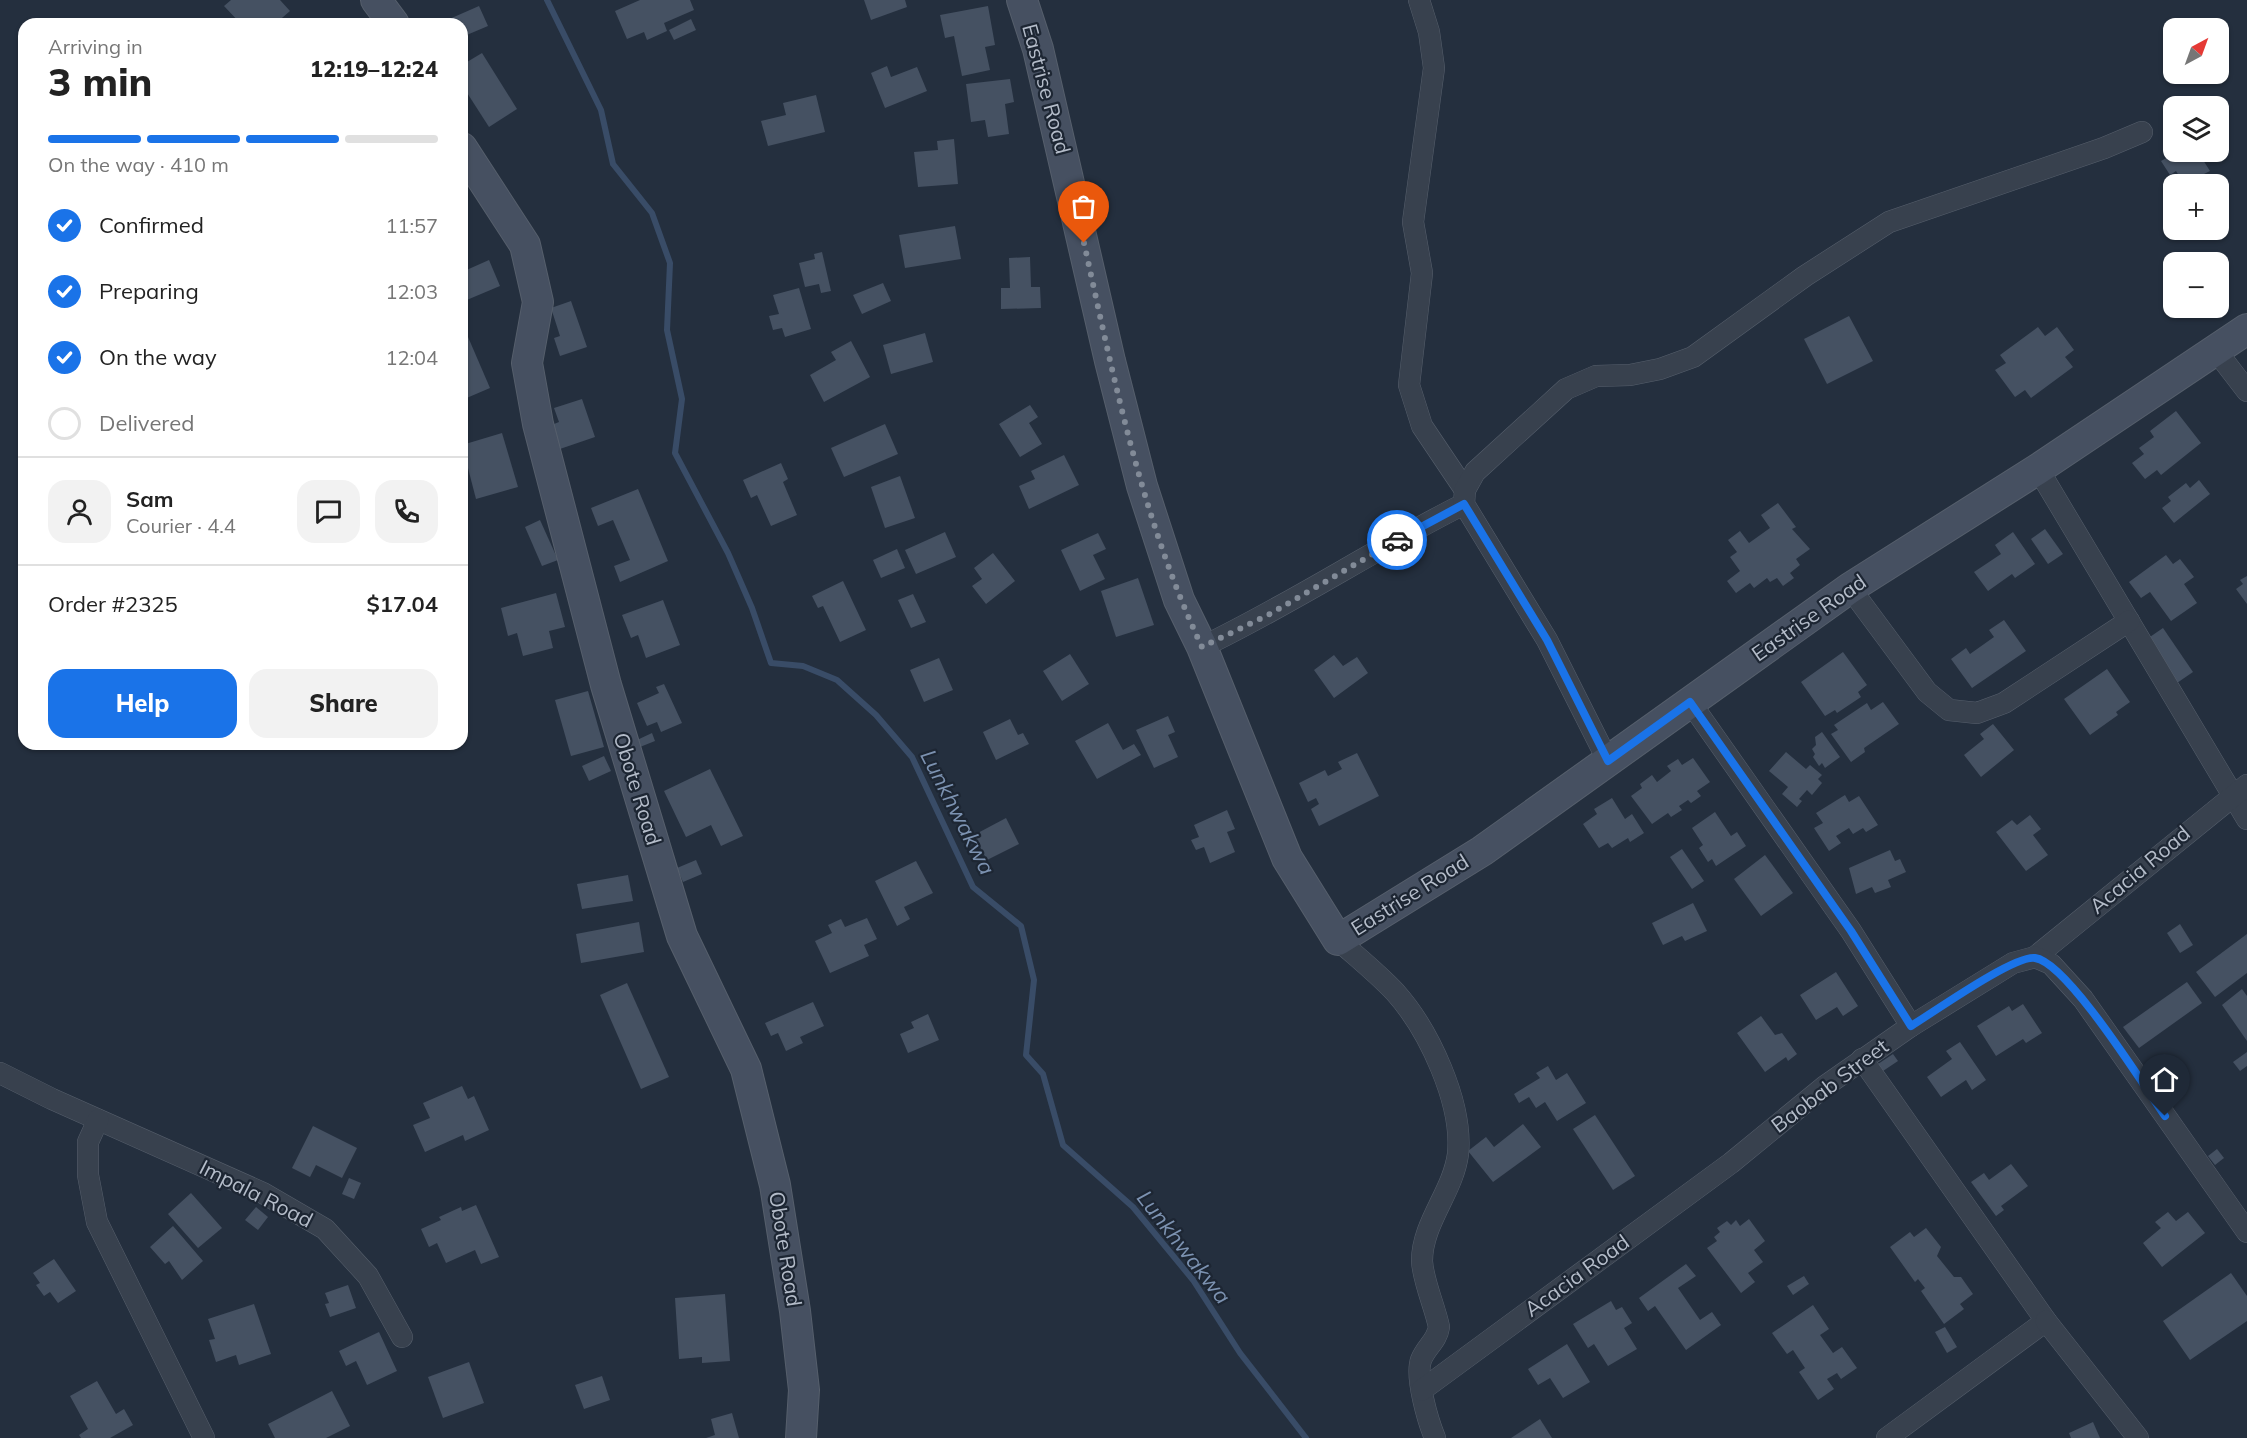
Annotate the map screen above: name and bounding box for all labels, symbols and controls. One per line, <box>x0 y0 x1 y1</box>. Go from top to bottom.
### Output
north arrow <box>2163 18 2229 84</box>
map controls <box>2163 18 2229 318</box>
street label: Eastrise Road <box>1017 21 1077 157</box>
text: Arriving in <box>48 34 143 59</box>
text: 12:19–12:24 <box>310 55 438 83</box>
text: 3 min <box>48 57 153 106</box>
button: layers <box>2163 96 2229 162</box>
text: On the way · 410 m <box>48 152 229 177</box>
button: + <box>2163 174 2229 240</box>
pin <box>1058 181 1109 243</box>
icon: bag <box>1067 190 1100 223</box>
icon: check <box>48 209 81 242</box>
text: Confirmed <box>99 211 204 239</box>
text: 11:57 <box>385 213 438 238</box>
button: − <box>2163 252 2229 318</box>
icon: check <box>48 275 81 308</box>
text: Preparing <box>99 277 199 305</box>
text: 12:03 <box>385 279 438 304</box>
icon: check <box>48 341 81 374</box>
text: On the way <box>99 343 217 371</box>
text: 12:04 <box>385 345 438 370</box>
text: Delivered <box>99 409 194 437</box>
button: person <box>48 480 111 543</box>
button: chat <box>297 480 360 543</box>
button: phone <box>375 480 438 543</box>
text: Sam <box>126 485 174 513</box>
courier <box>1367 510 1427 570</box>
text: Courier · 4.4 <box>126 513 236 538</box>
icon: car <box>1381 524 1414 557</box>
street label: Eastrise Road <box>1746 568 1871 666</box>
text: Order #2325 <box>48 590 178 618</box>
text: $17.04 <box>367 590 438 618</box>
button: Help <box>48 669 237 738</box>
button: Share <box>249 669 438 738</box>
street label: Obote Road <box>609 729 667 848</box>
water label: Lunkhwakwa <box>915 745 1001 879</box>
street label: Acacia Road <box>2084 820 2195 919</box>
street label: Eastrise Road <box>1346 848 1473 941</box>
street label: Baobab Street <box>1766 1033 1893 1138</box>
pin <box>2139 1054 2190 1116</box>
icon: home <box>2148 1063 2181 1096</box>
street label: Impala Road <box>195 1153 317 1233</box>
water label: Lunkhwakwa <box>1131 1185 1237 1309</box>
street label: Obote Road <box>764 1189 808 1308</box>
street label: Acacia Road <box>1519 1228 1634 1322</box>

